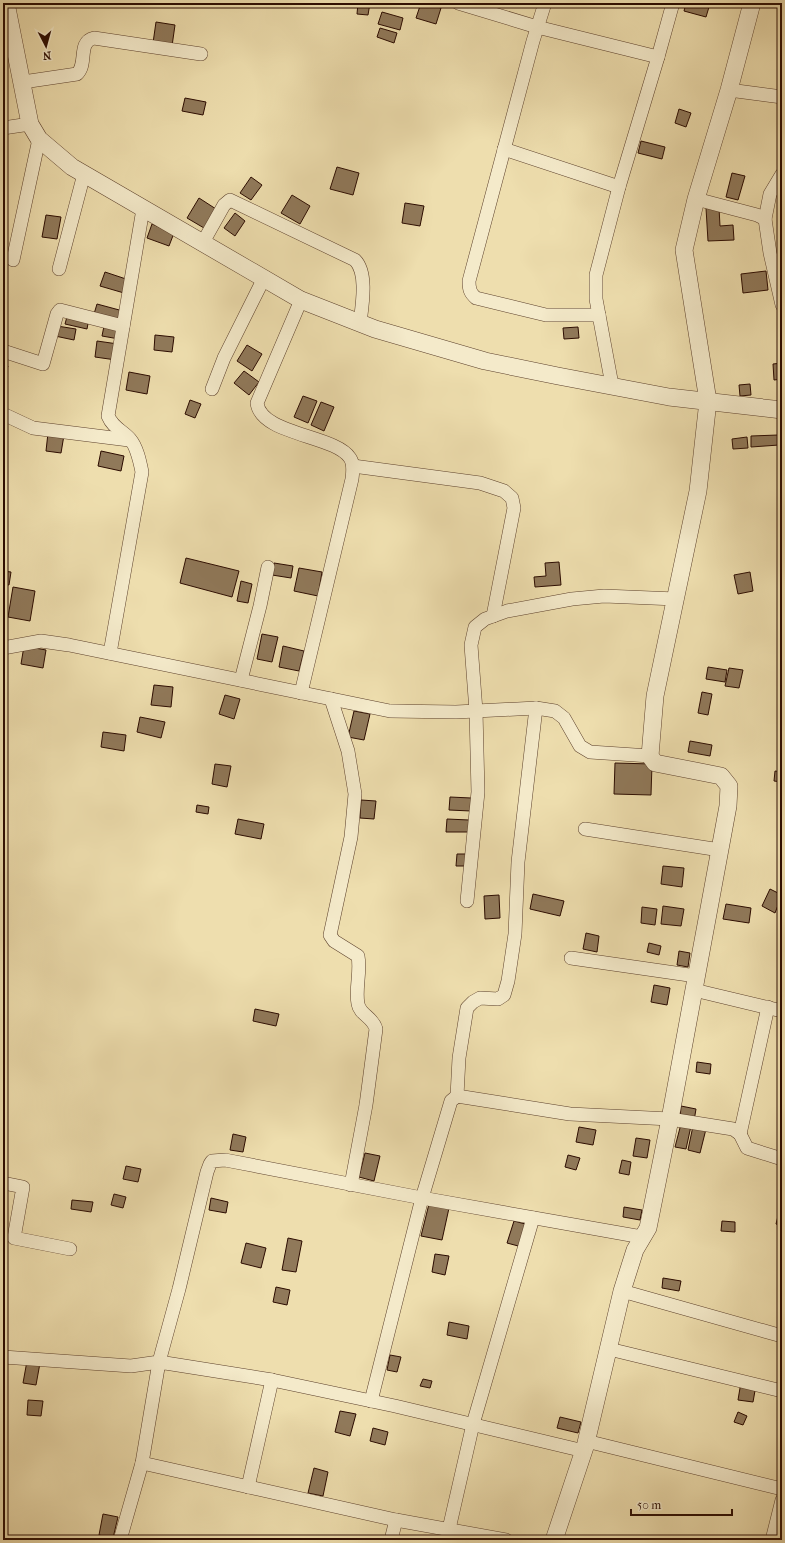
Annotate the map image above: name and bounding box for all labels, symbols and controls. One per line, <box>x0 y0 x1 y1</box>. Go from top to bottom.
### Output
north arrow <box>26 26 66 66</box>
text: N <box>42 49 52 62</box>
scale bar <box>631 1491 732 1517</box>
text: 50 m <box>637 1498 661 1512</box>

